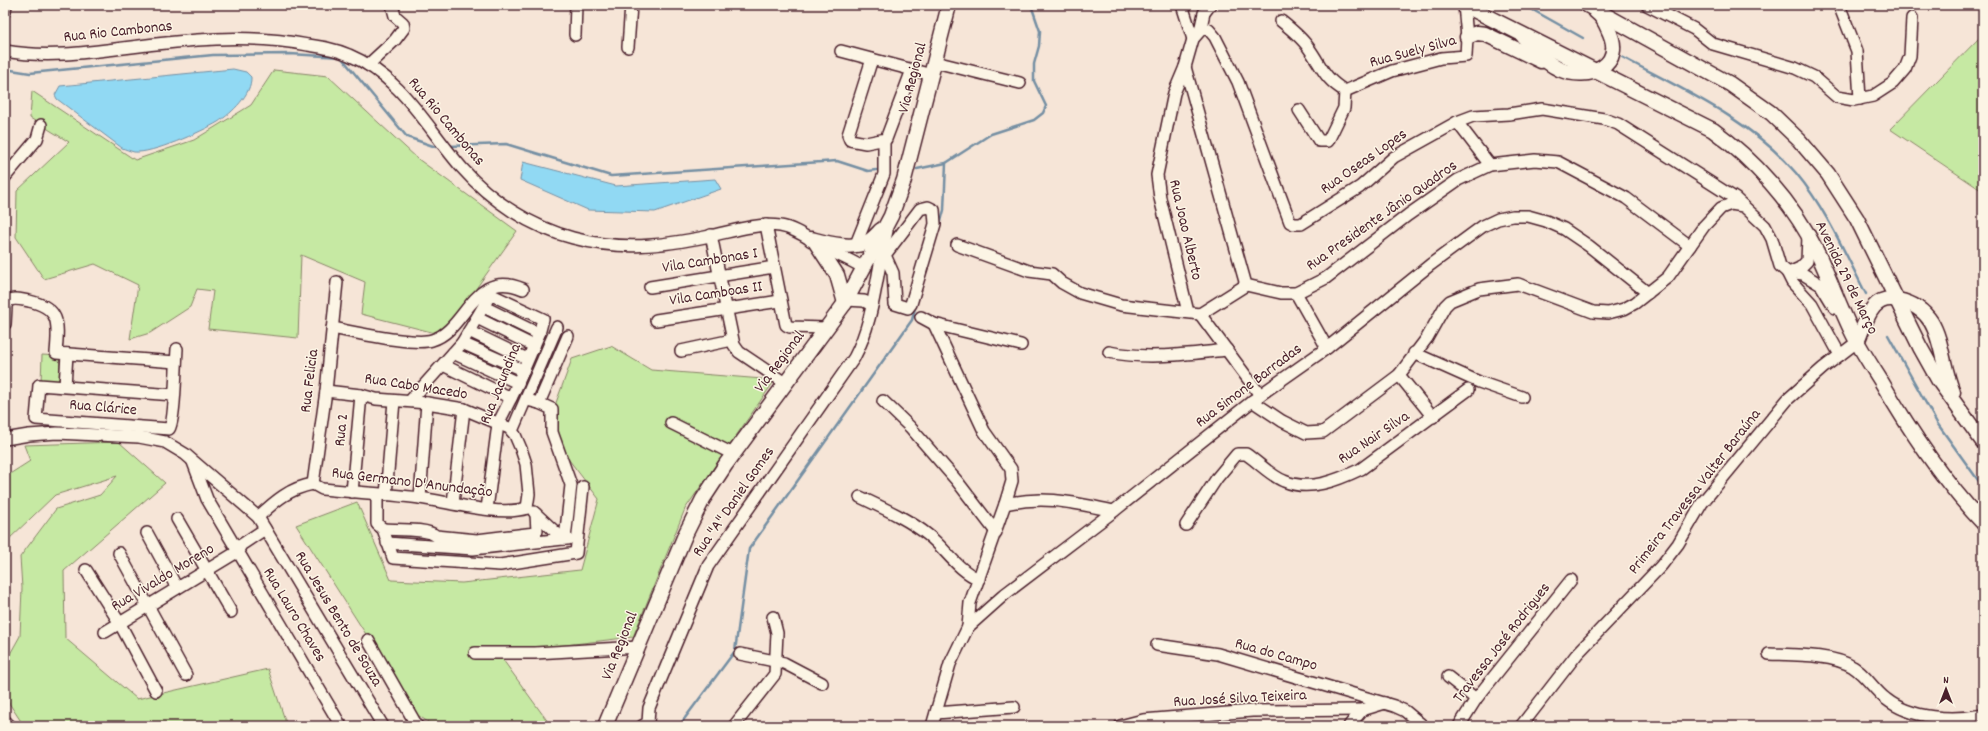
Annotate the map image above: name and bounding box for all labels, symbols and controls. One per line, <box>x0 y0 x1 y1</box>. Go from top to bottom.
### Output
street label: Rua Rio Cambonas <box>62 15 174 49</box>
street label: Rua Suely Silva <box>1367 29 1459 75</box>
street label: Via Regional <box>893 40 934 116</box>
street label: Rua Rio Cambonas <box>402 73 490 172</box>
street label: Rua Oseas Lopes <box>1316 123 1412 201</box>
street label: Rua Presidente Jânio Quadros <box>1302 155 1463 277</box>
street label: Rua Joao Alberto <box>1162 177 1208 283</box>
street label: Avenida 29 de Março <box>1808 217 1884 339</box>
street label: Vila Cambonas I <box>661 242 759 280</box>
street label: Vila Camboas II <box>668 275 764 313</box>
street label: Via Regional <box>749 326 811 398</box>
street label: Rua Simone Barradas <box>1191 338 1307 434</box>
street label: Rua Jacundina <box>474 340 528 428</box>
street label: Rua Felicia <box>295 348 325 414</box>
street label: Rua Cabo Macedo <box>363 368 469 406</box>
street label: Rua Clárice <box>68 394 138 422</box>
street label: Primeira Travessa Valter Baraúna <box>1623 404 1767 580</box>
street label: Rua Nair Silva <box>1334 405 1415 470</box>
street label: Rua 2 <box>329 412 355 448</box>
street label: Rua "A" Daniel Gomes <box>687 442 781 562</box>
street label: Rua Germano D'Anundação <box>330 462 494 504</box>
street label: Rua Vivaldo Moreno <box>107 538 219 618</box>
street label: Rua Jesus Bento de Souza <box>288 547 388 691</box>
street label: Rua Lauro Chaves <box>257 563 331 667</box>
street label: Travessa José Rodrigues <box>1448 578 1557 708</box>
street label: Via Regional <box>596 608 644 684</box>
street label: Rua do Campo <box>1232 632 1320 678</box>
north arrow <box>1926 669 1966 709</box>
text: N <box>1943 673 1949 689</box>
street label: Rua José Silva Teixeira <box>1173 684 1308 714</box>

